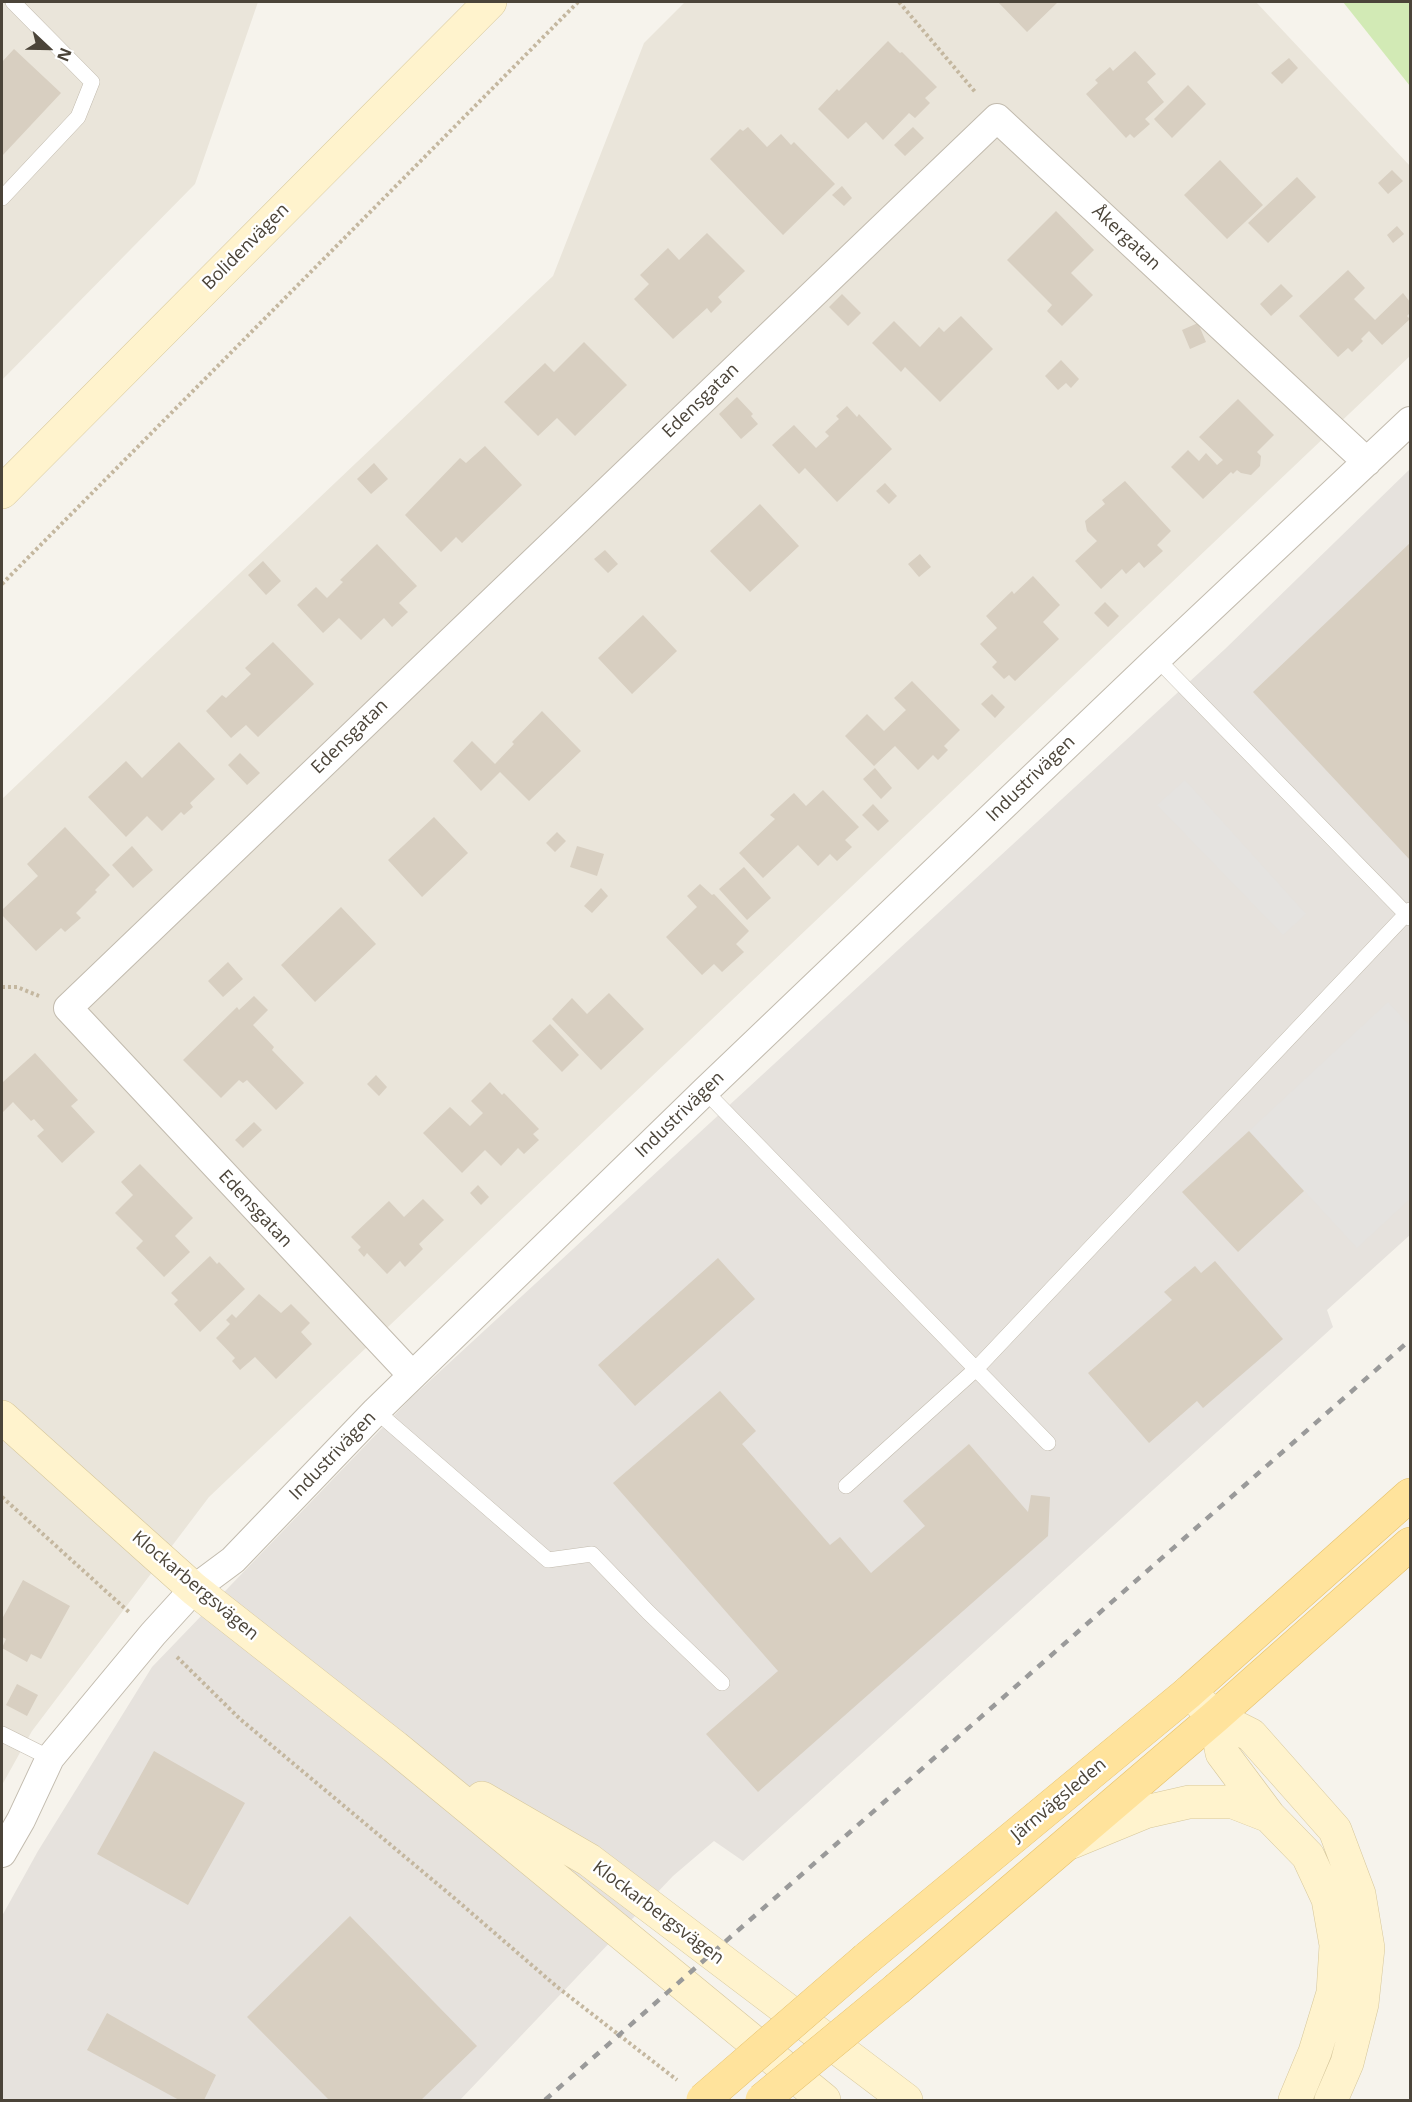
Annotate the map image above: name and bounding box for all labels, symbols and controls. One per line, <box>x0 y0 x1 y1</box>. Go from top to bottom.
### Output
north arrow <box>18 18 78 78</box>
text: N <box>52 45 77 65</box>
street label: Bolidenvägen <box>198 199 294 295</box>
street label: Åkergatan <box>1087 201 1165 275</box>
street label: Edensgatan <box>658 359 744 443</box>
street label: Edensgatan <box>307 695 393 779</box>
street label: Industrivägen <box>982 731 1080 827</box>
street label: Industrivägen <box>631 1067 729 1163</box>
street label: Edensgatan <box>214 1166 296 1252</box>
street label: Industrivägen <box>285 1407 381 1505</box>
street label: Klockarbergsvägen <box>127 1527 263 1645</box>
street label: Järnvägsleden <box>1007 1754 1111 1846</box>
street label: Klockarbergsvägen <box>588 1857 728 1969</box>

